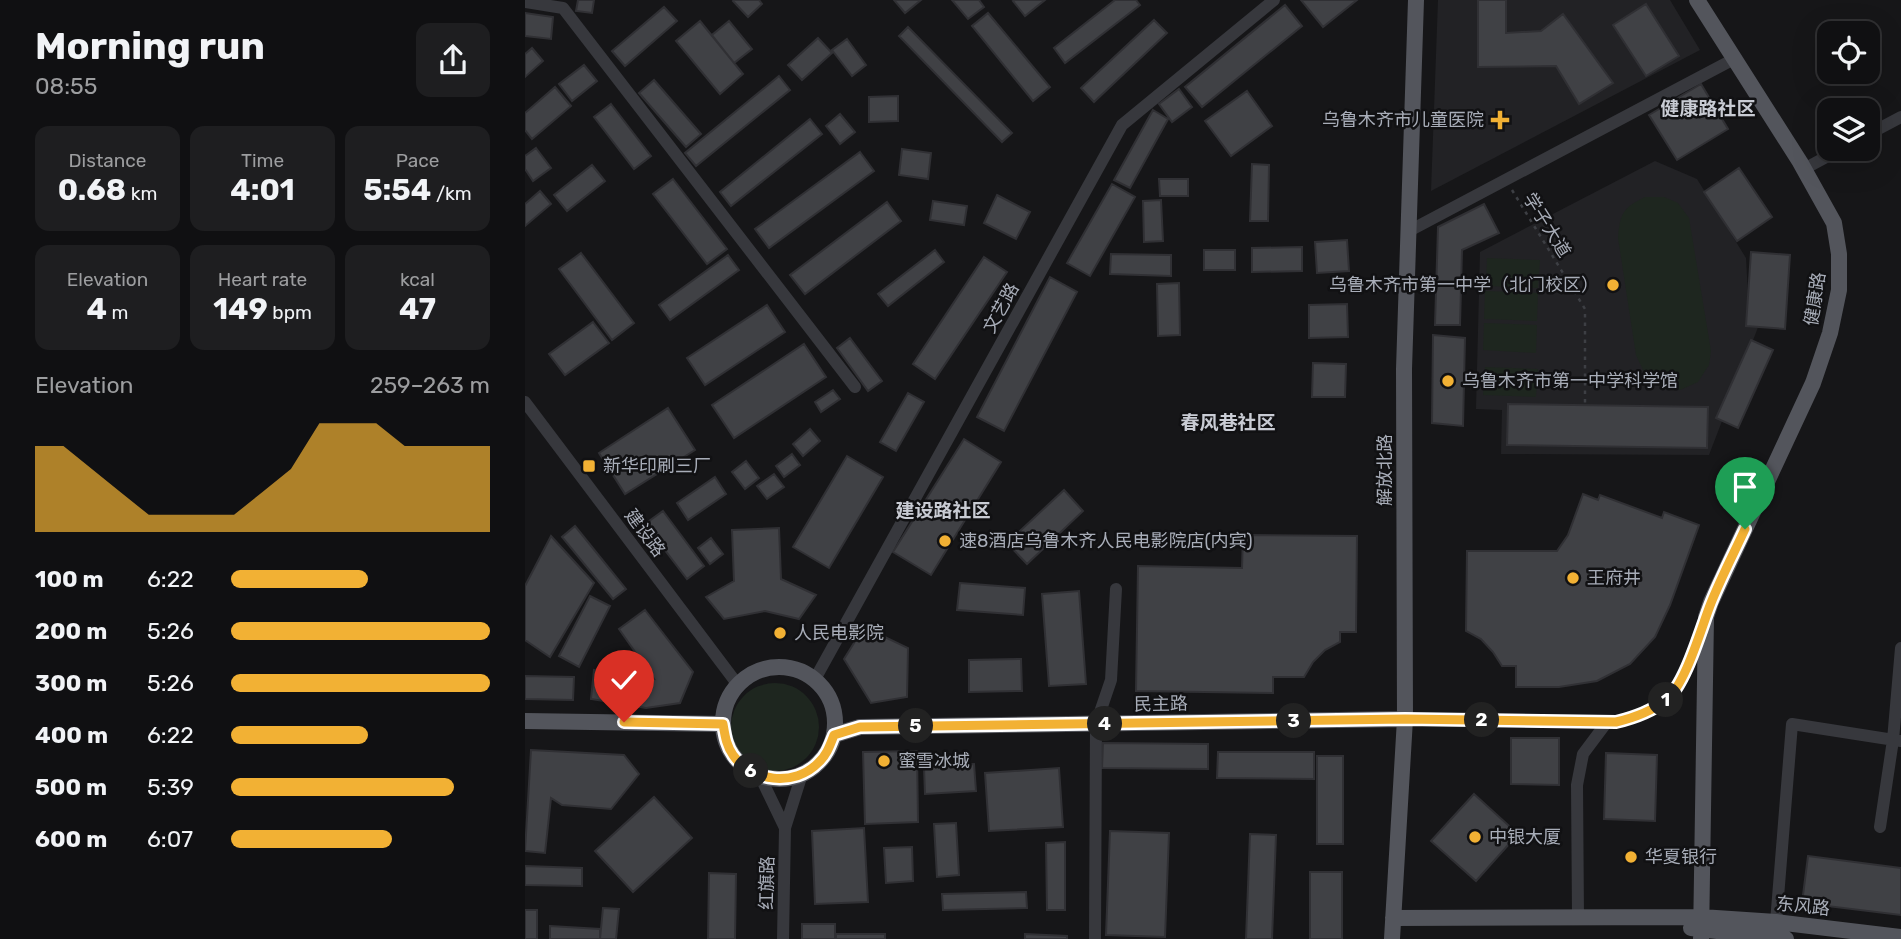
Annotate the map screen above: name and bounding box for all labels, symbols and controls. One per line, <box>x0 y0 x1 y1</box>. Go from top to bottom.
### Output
map controls <box>1817 21 1880 161</box>
button: locate <box>1817 21 1880 84</box>
text: Morning run <box>35 23 265 69</box>
button: share <box>416 23 490 97</box>
text: 08:55 <box>35 72 97 100</box>
district label: 健康路社区 <box>1660 97 1756 120</box>
button: layers <box>1817 98 1880 161</box>
place label: 乌鲁木齐市儿童医院 <box>1322 109 1484 131</box>
marker: 乌鲁木齐市儿童医院 <box>1490 110 1510 130</box>
text: Distance <box>69 149 146 172</box>
text: Time <box>241 149 284 172</box>
text: Pace <box>396 149 439 172</box>
text: 0.68 <box>58 172 126 208</box>
text: 4:01 <box>230 172 295 208</box>
text: 5:54 <box>363 172 431 208</box>
text: km <box>126 182 157 205</box>
text: /km <box>431 182 472 205</box>
street label: 学子大道 <box>1519 189 1575 261</box>
text: Elevation <box>67 268 148 291</box>
text: Heart rate <box>218 268 307 291</box>
text: kcal <box>400 268 435 291</box>
street label: 健康路 <box>1800 271 1830 327</box>
place label: 乌鲁木齐市第一中学（北门校区） <box>1329 274 1599 296</box>
marker: 乌鲁木齐市第一中学（北门校区） <box>1605 277 1621 293</box>
street label: 文艺路 <box>978 279 1024 337</box>
text: 4 <box>86 291 107 327</box>
text: 149 <box>213 291 268 327</box>
text: 47 <box>399 291 436 327</box>
text: m <box>107 301 129 324</box>
text: bpm <box>268 301 312 324</box>
place label: 乌鲁木齐市第一中学科学馆 <box>1462 370 1678 392</box>
text: Elevation <box>35 371 134 399</box>
text: 259–263 m <box>370 371 490 399</box>
marker: 乌鲁木齐市第一中学科学馆 <box>1440 373 1456 389</box>
district label: 春风巷社区 <box>1180 411 1276 434</box>
street label: 解放北路 <box>1374 434 1396 506</box>
place label: 新华印刷三厂 <box>603 455 711 477</box>
pin <box>1715 457 1775 529</box>
marker: 新华印刷三厂 <box>581 458 597 474</box>
icon: arrive <box>1726 468 1764 506</box>
district label: 建设路社区 <box>895 499 991 522</box>
street label: 建设路 <box>620 505 670 561</box>
place label: 速8酒店乌鲁木齐人民电影院店(内宾) <box>959 530 1253 552</box>
marker: 速8酒店乌鲁木齐人民电影院店(内宾) <box>937 533 953 549</box>
text: 100 m <box>35 565 104 593</box>
text: 6:22 <box>147 565 194 593</box>
place label: 王府井 <box>1587 567 1641 589</box>
marker: 王府井 <box>1565 570 1581 586</box>
text: 200 m <box>35 617 107 645</box>
text: 5:26 <box>147 617 194 645</box>
place label: 人民电影院 <box>794 622 884 644</box>
marker: 人民电影院 <box>772 625 788 641</box>
pin <box>594 650 654 722</box>
icon: check <box>605 661 643 699</box>
text: 300 m <box>35 669 107 697</box>
text: 5:26 <box>147 669 194 697</box>
pin: 1 <box>1649 682 1683 718</box>
text: 1 <box>1661 688 1670 711</box>
street label: 民主路 <box>1134 693 1188 715</box>
pin: 2 <box>1465 702 1499 738</box>
pin: 3 <box>1277 704 1311 738</box>
pin: 4 <box>1087 706 1123 742</box>
pin: 5 <box>899 708 933 744</box>
text: 2 <box>1475 708 1488 731</box>
text: 3 <box>1287 709 1300 732</box>
text: 4 <box>1098 712 1111 735</box>
text: 5 <box>909 714 922 737</box>
text: 400 m <box>35 721 108 749</box>
text: 6:22 <box>147 721 194 749</box>
place label: 蜜雪冰城 <box>898 750 970 772</box>
marker: 蜜雪冰城 <box>876 753 892 769</box>
pin: 6 <box>733 754 769 788</box>
text: 6 <box>744 759 757 782</box>
text: 500 m <box>35 773 107 801</box>
text: 5:39 <box>147 773 194 801</box>
text: 600 m <box>35 825 107 853</box>
text: 6:07 <box>147 825 193 853</box>
place label: 中银大厦 <box>1489 826 1561 848</box>
marker: 中银大厦 <box>1467 829 1483 845</box>
place label: 华夏银行 <box>1645 846 1717 868</box>
marker: 华夏银行 <box>1623 849 1639 865</box>
street label: 红旗路 <box>756 856 778 910</box>
street label: 东风路 <box>1775 892 1831 920</box>

